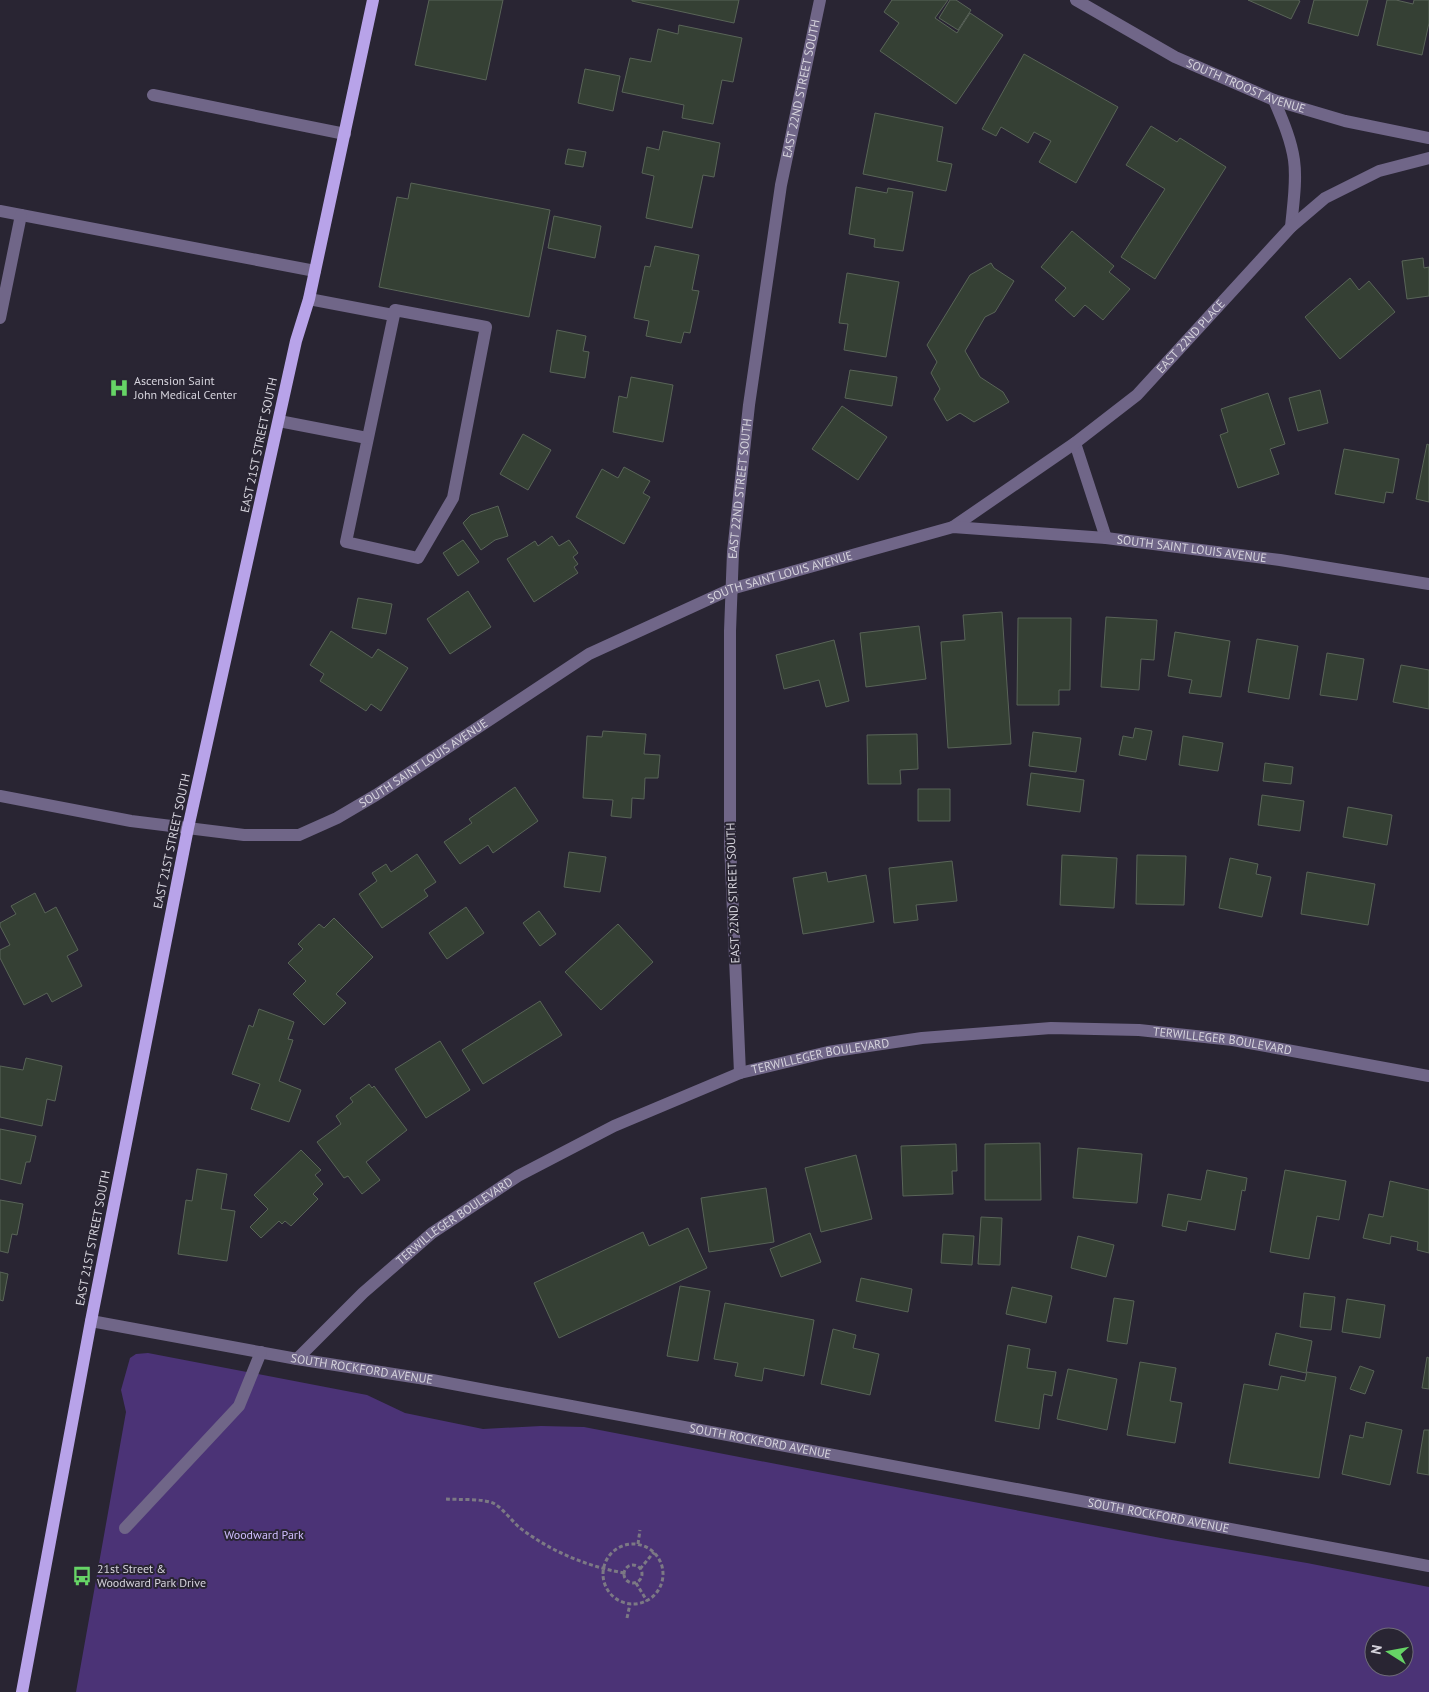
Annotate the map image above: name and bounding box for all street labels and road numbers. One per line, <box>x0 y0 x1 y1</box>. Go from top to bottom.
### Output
street label: EAST 22ND STREET SOUTH <box>779 18 823 159</box>
street label: SOUTH TROOST AVENUE <box>1184 55 1307 116</box>
street label: EAST 22ND PLACE <box>1153 296 1228 376</box>
street label: EAST 21ST STREET SOUTH <box>237 376 280 514</box>
street label: EAST 22ND STREET SOUTH <box>725 418 754 559</box>
street label: SOUTH SAINT LOUIS AVENUE <box>1116 531 1268 565</box>
street label: SOUTH SAINT LOUIS AVENUE <box>705 547 854 606</box>
street label: SOUTH SAINT LOUIS AVENUE <box>356 715 490 811</box>
street label: EAST 21ST STREET SOUTH <box>150 772 193 910</box>
street label: EAST 22ND STREET SOUTH <box>723 822 742 964</box>
street label: TERWILLEGER BOULEVARD <box>1152 1024 1293 1058</box>
street label: TERWILLEGER BOULEVARD <box>750 1035 890 1077</box>
street label: EAST 21ST STREET SOUTH <box>72 1169 113 1307</box>
street label: TERWILLEGER BOULEVARD <box>393 1174 515 1268</box>
street label: SOUTH ROCKFORD AVENUE <box>289 1350 434 1387</box>
street label: SOUTH ROCKFORD AVENUE <box>688 1420 832 1461</box>
street label: SOUTH ROCKFORD AVENUE <box>1086 1494 1231 1536</box>

